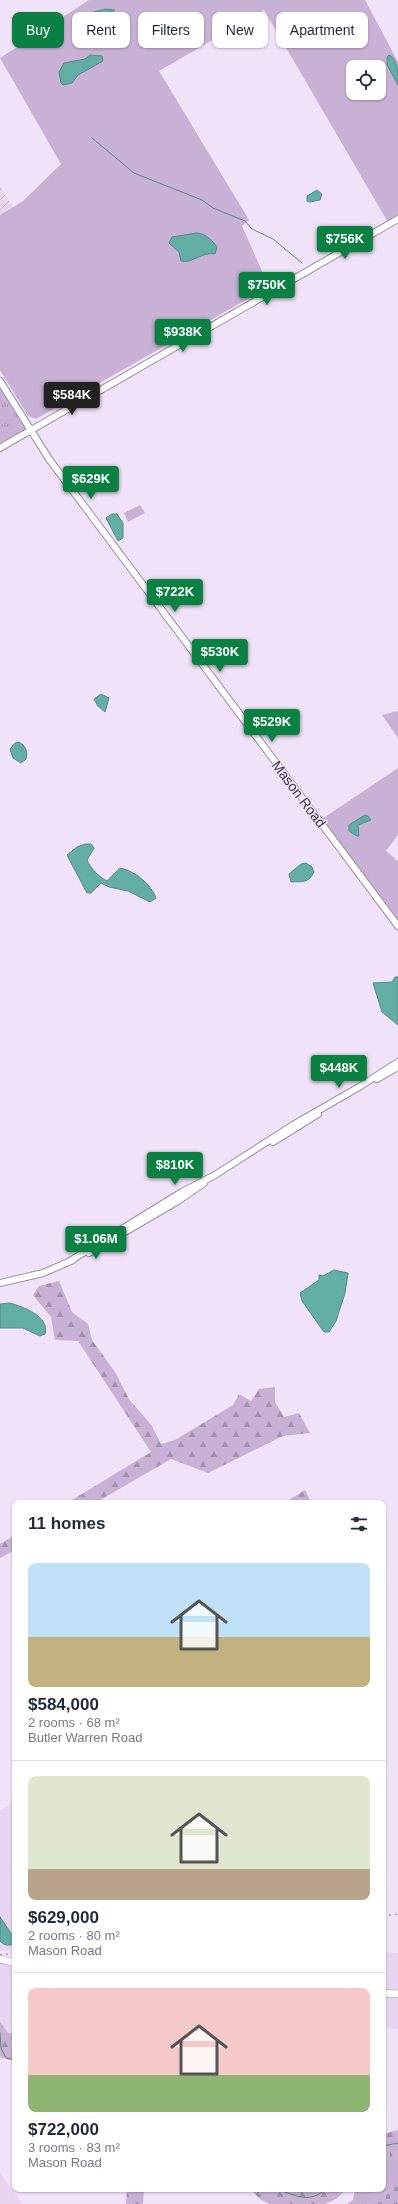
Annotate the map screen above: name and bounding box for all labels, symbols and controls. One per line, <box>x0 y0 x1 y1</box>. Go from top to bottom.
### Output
chip: Buy <box>12 12 64 48</box>
chip: Rent <box>72 12 130 48</box>
chip: Filters <box>138 12 204 48</box>
chip: New <box>212 12 268 48</box>
chip: Apartment <box>276 12 368 48</box>
map controls <box>346 60 386 100</box>
button: locate <box>346 60 386 100</box>
pin: $756K <box>317 226 373 260</box>
text: $756K <box>326 231 364 246</box>
pin: $750K <box>239 272 295 306</box>
text: $750K <box>248 277 286 292</box>
pin: $938K <box>155 319 211 353</box>
text: $938K <box>164 324 202 339</box>
pin: $584K <box>44 382 100 416</box>
text: $584K <box>53 387 91 402</box>
pin: $629K <box>63 466 119 500</box>
text: $629K <box>72 471 110 486</box>
pin: $722K <box>147 579 203 613</box>
text: $722K <box>156 584 194 599</box>
pin: $530K <box>192 639 248 673</box>
text: $530K <box>201 644 239 659</box>
pin: $529K <box>244 709 300 743</box>
text: $529K <box>253 714 291 729</box>
street label: Mason Road <box>269 757 329 831</box>
pin: $448K <box>311 1055 367 1089</box>
text: $448K <box>320 1060 358 1075</box>
pin: $810K <box>147 1152 203 1186</box>
text: $810K <box>156 1157 194 1172</box>
pin: $1.06M <box>63 1226 129 1260</box>
text: $1.06M <box>74 1231 118 1246</box>
icon: filters <box>348 1513 370 1535</box>
text: 11 homes <box>28 1514 106 1533</box>
icon: home <box>163 1589 235 1661</box>
text: $584,000 <box>28 1695 99 1714</box>
text: 2 rooms · 68 m² <box>28 1715 120 1730</box>
text: Butler Warren Road <box>28 1730 142 1745</box>
icon: home <box>163 1802 235 1874</box>
text: $629,000 <box>28 1908 99 1927</box>
text: 2 rooms · 80 m² <box>28 1928 120 1943</box>
text: Mason Road <box>28 1943 102 1958</box>
icon: home <box>163 2014 235 2086</box>
text: $722,000 <box>28 2120 99 2139</box>
text: 3 rooms · 83 m² <box>28 2140 120 2155</box>
text: Mason Road <box>28 2155 102 2170</box>

